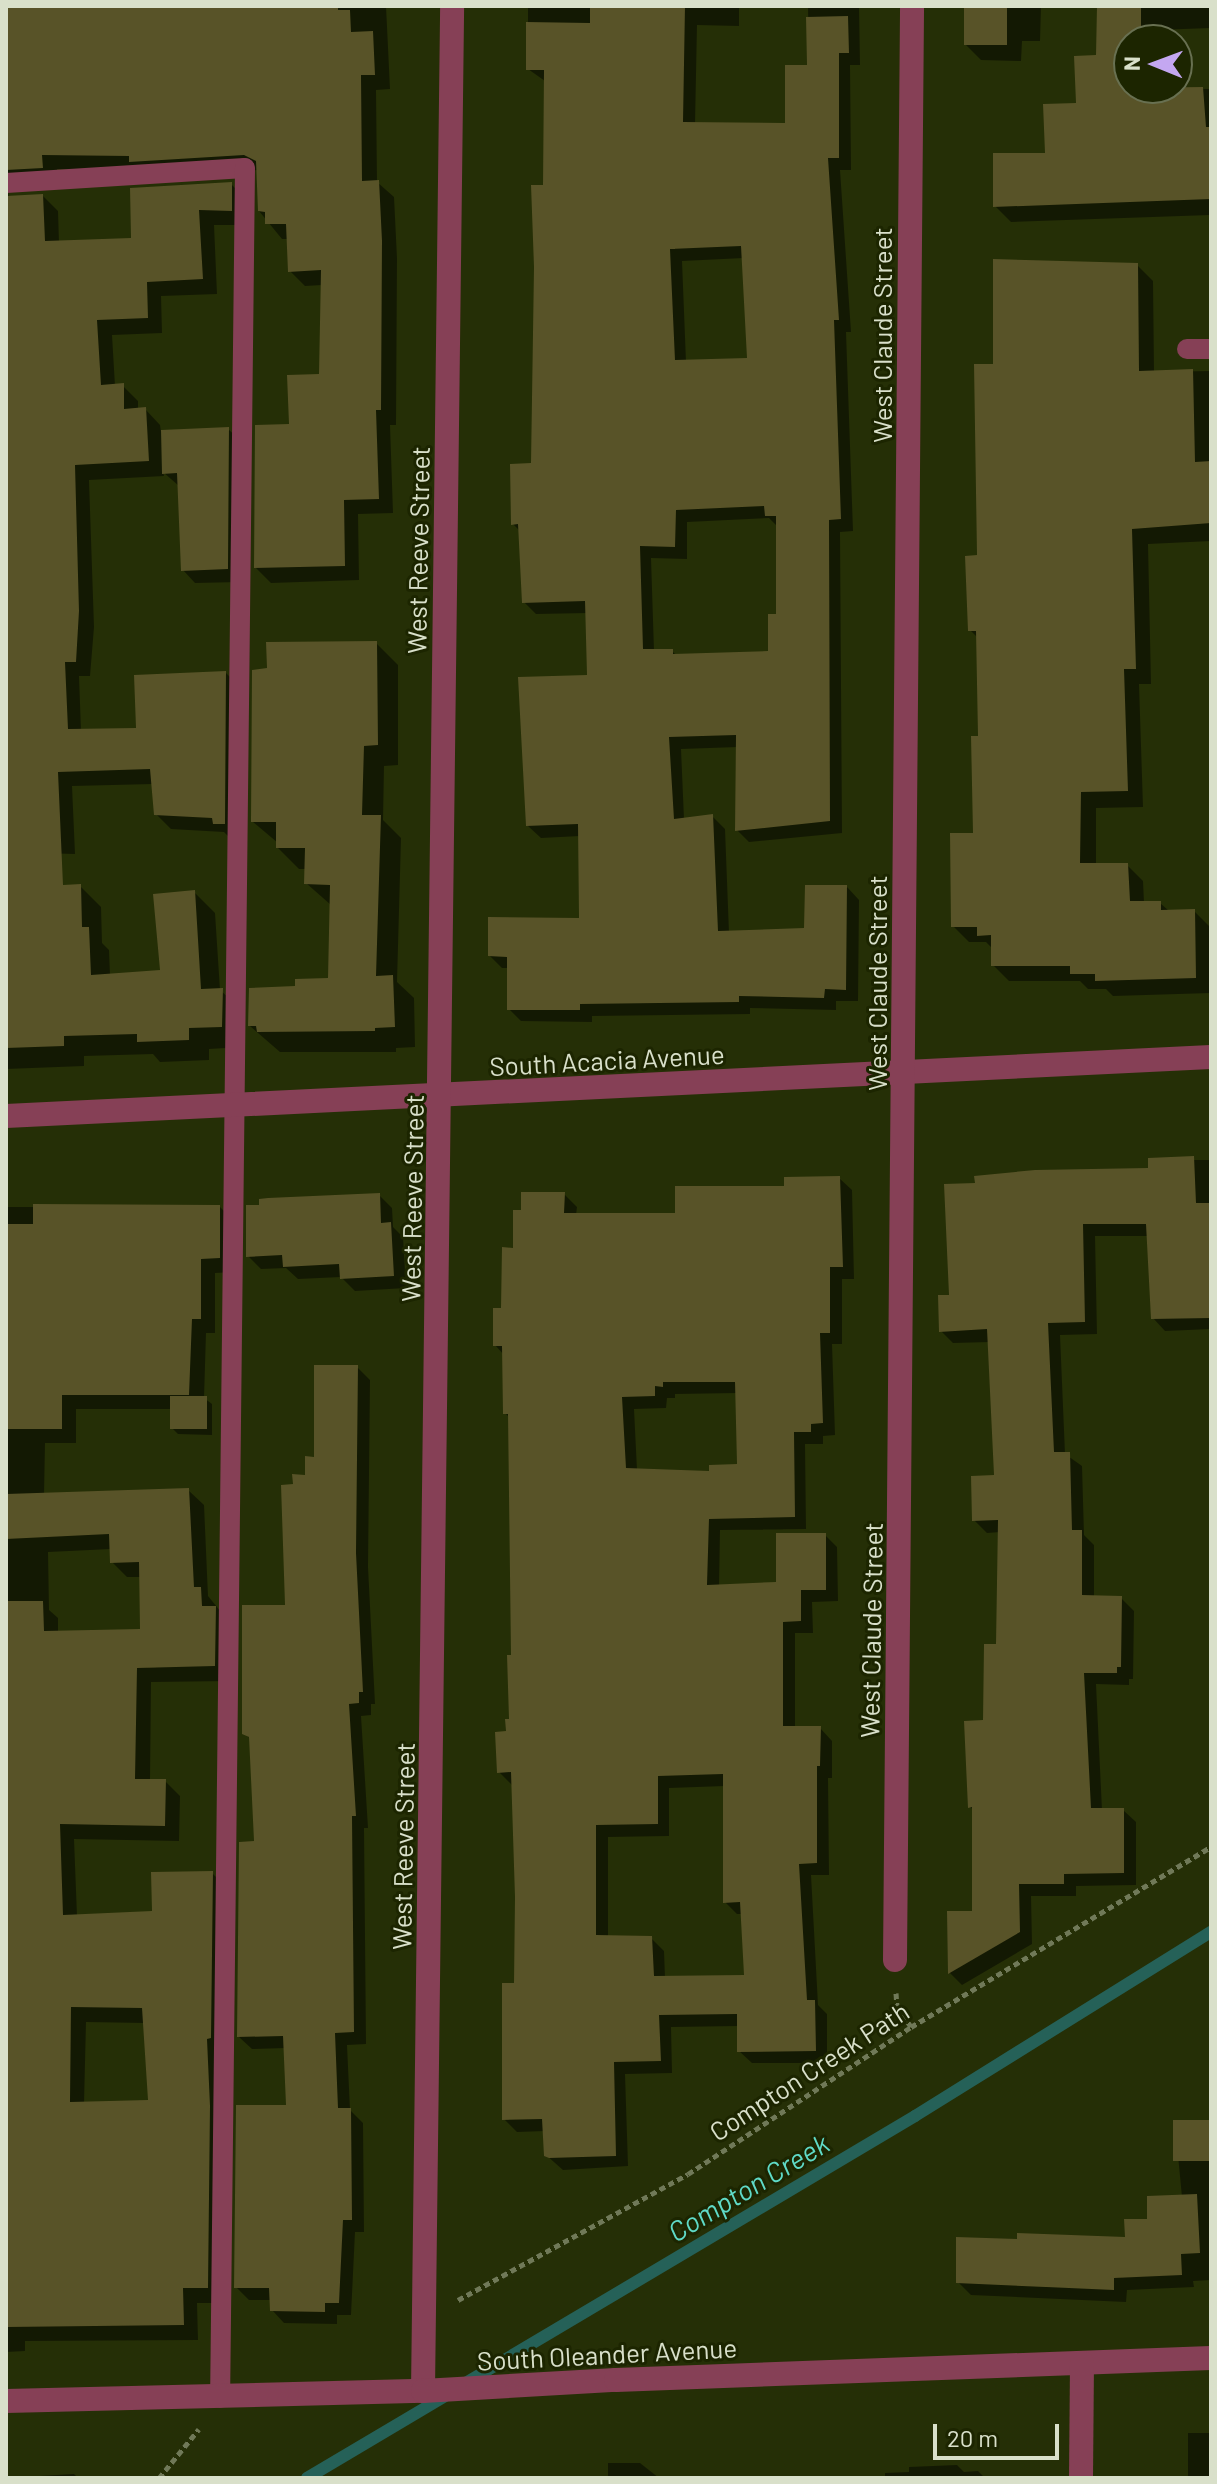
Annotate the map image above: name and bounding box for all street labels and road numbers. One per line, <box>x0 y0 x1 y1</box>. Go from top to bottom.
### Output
street label: West Claude Street <box>866 227 898 443</box>
street label: West Reeve Street <box>401 446 435 654</box>
street label: West Claude Street <box>861 875 893 1091</box>
street label: South Acacia Avenue <box>489 1038 725 1082</box>
street label: West Reeve Street <box>395 1094 429 1302</box>
street label: West Claude Street <box>854 1522 888 1738</box>
street label: West Reeve Street <box>386 1742 420 1950</box>
street label: Compton Creek Path <box>704 1995 914 2147</box>
street label: South Oleander Avenue <box>476 2332 738 2376</box>

